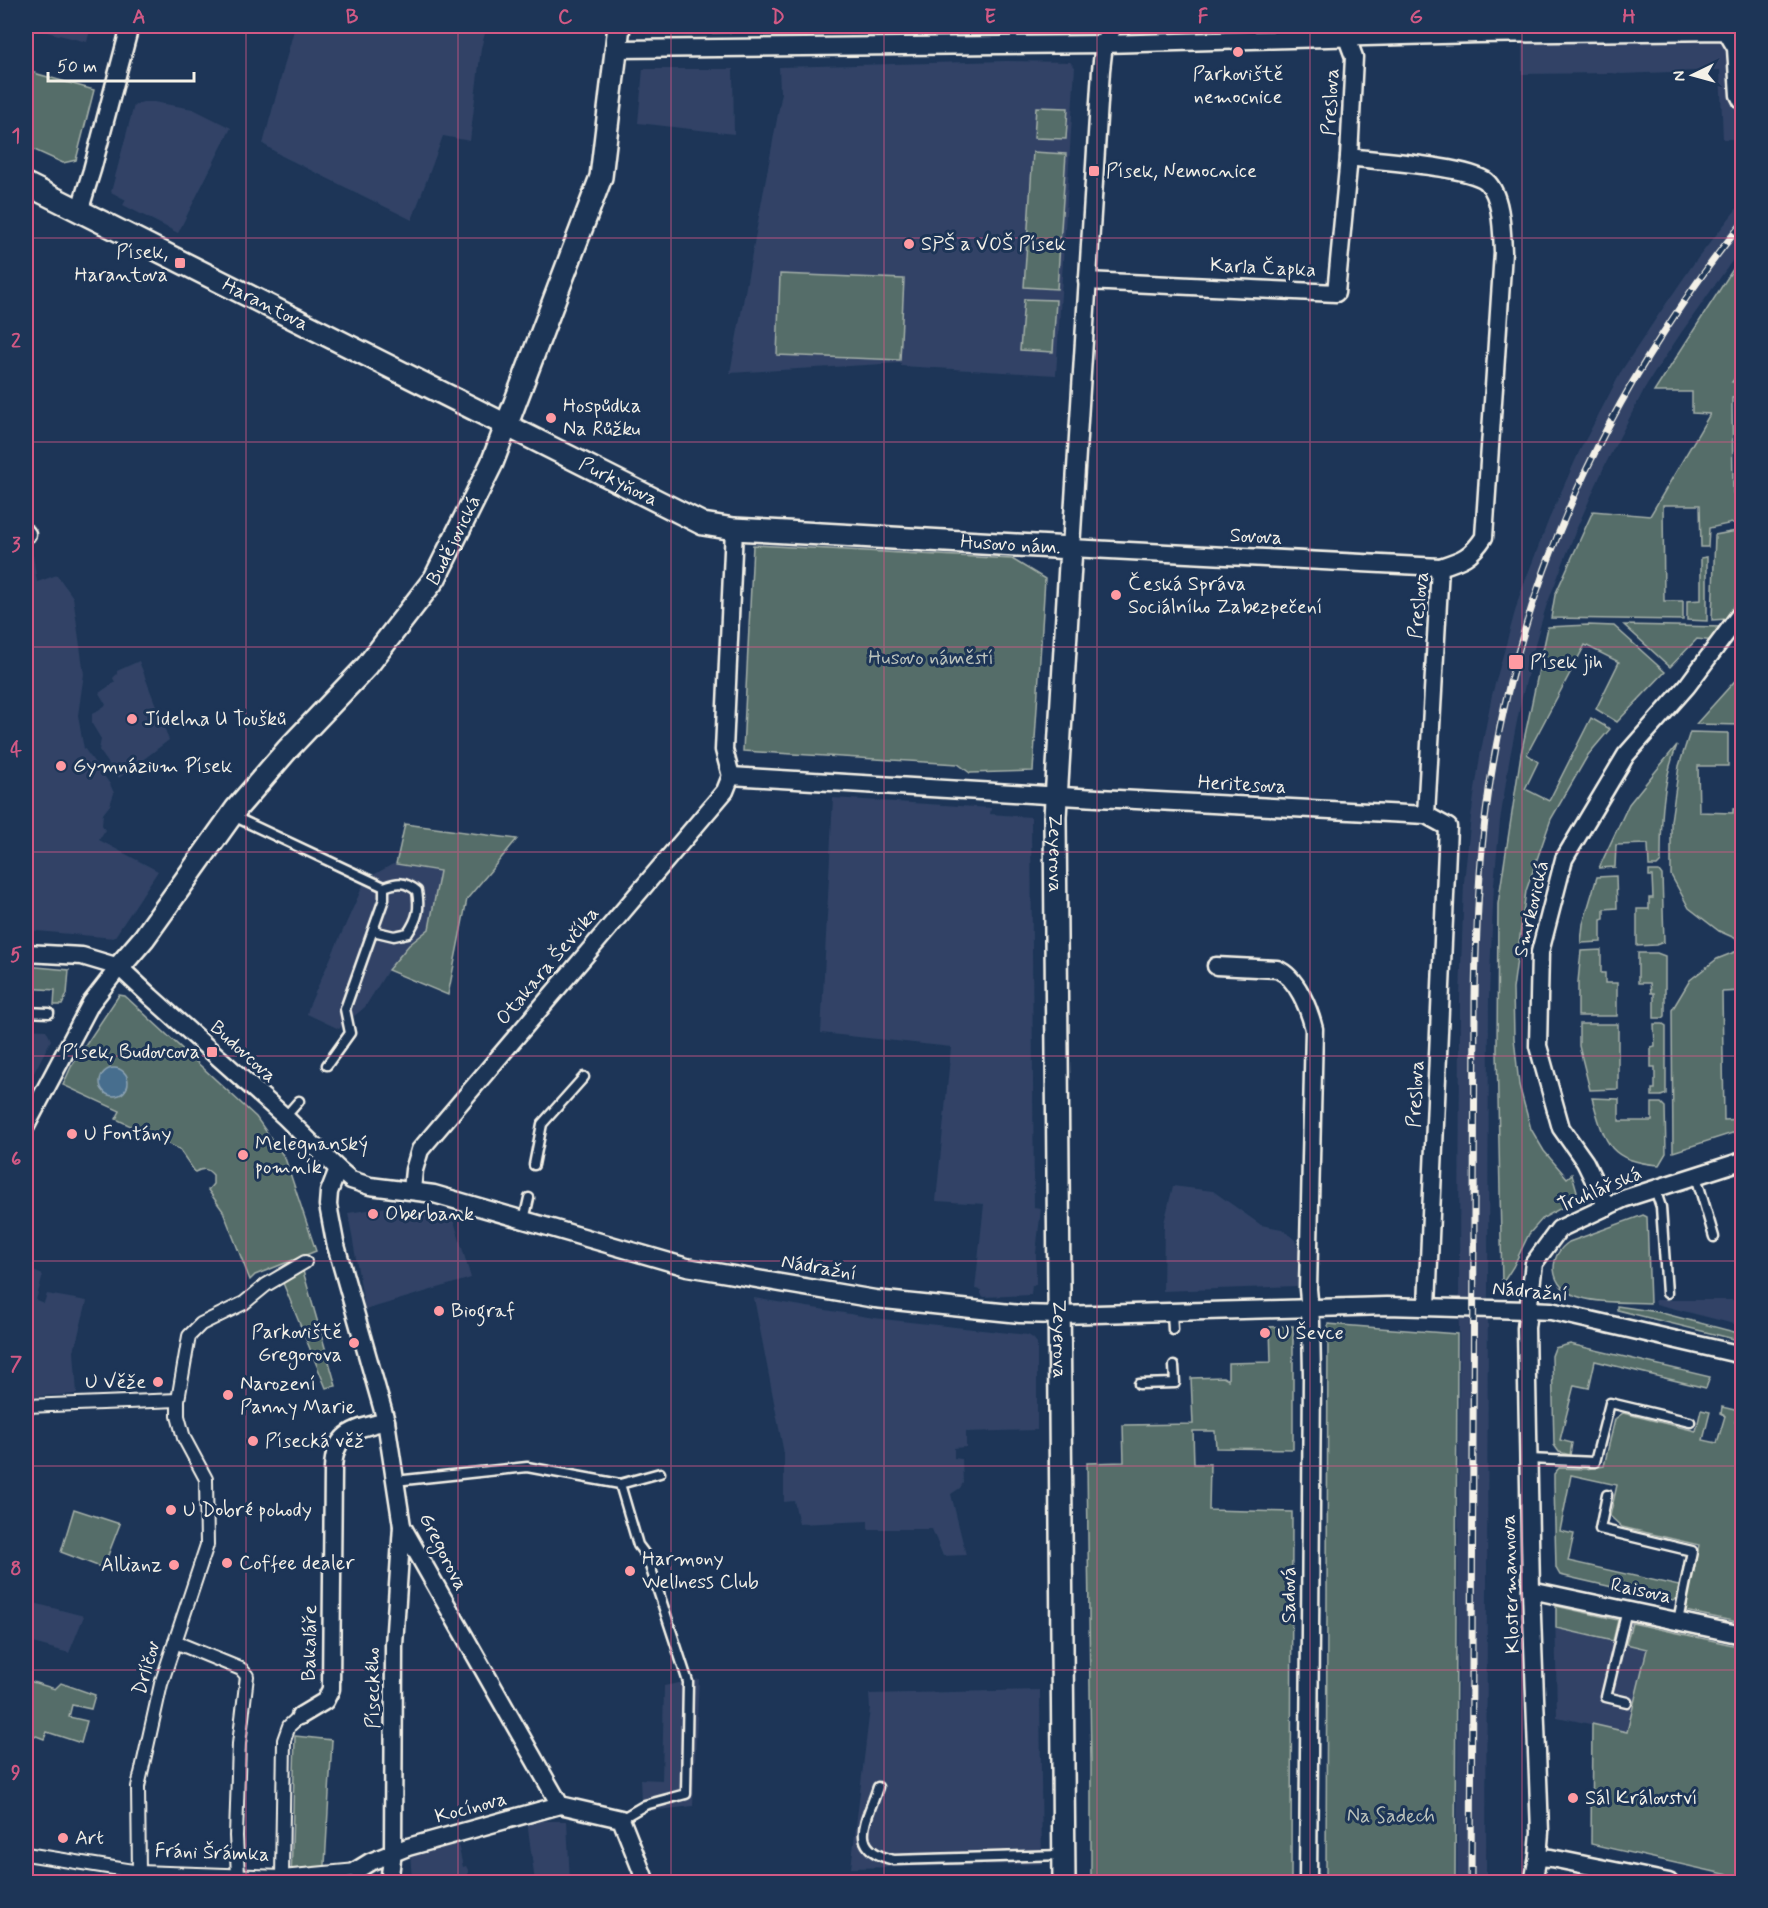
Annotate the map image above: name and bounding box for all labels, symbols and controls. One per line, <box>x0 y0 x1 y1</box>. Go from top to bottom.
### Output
text: A <box>132 4 146 31</box>
text: B <box>346 4 359 31</box>
text: C <box>558 4 573 31</box>
text: D <box>771 4 785 31</box>
text: E <box>984 4 996 31</box>
text: F <box>1198 4 1209 31</box>
text: G <box>1409 4 1423 31</box>
text: H <box>1622 4 1636 31</box>
scale bar <box>48 45 194 83</box>
marker: Parkoviště nemocnice <box>1231 45 1245 59</box>
north arrow <box>1663 45 1723 105</box>
text: 50 m <box>57 55 97 79</box>
place label: Parkoviště nemocnice <box>1193 61 1283 111</box>
street label: Preslova <box>1316 68 1346 136</box>
text: N <box>1669 70 1690 82</box>
text: 1 <box>12 123 20 150</box>
place label: Písek, Nemocnice <box>1106 158 1257 185</box>
marker: Písek, Nemocnice <box>1087 164 1101 178</box>
place label: SPŠ a VOŠ Písek <box>921 231 1066 258</box>
marker: SPŠ a VOŠ Písek <box>902 237 916 251</box>
place label: Písek, Harantova <box>75 239 168 289</box>
street label: Karla Čapka <box>1209 252 1317 284</box>
marker: Písek, Harantova <box>173 256 187 270</box>
street label: Harantova <box>218 271 313 337</box>
text: 2 <box>11 328 21 355</box>
place label: Hospůdka Na Růžku <box>563 393 641 443</box>
marker: Hospůdka Na Růžku <box>544 411 558 425</box>
street label: Purkyňova <box>574 450 663 513</box>
street label: Budějovická <box>420 491 487 592</box>
street label: Sovova <box>1229 522 1283 552</box>
street label: Husovo nám. <box>960 528 1062 561</box>
text: 3 <box>11 532 21 559</box>
street label: Preslova <box>1402 570 1436 640</box>
place label: Česká Správa Sociálního Zabezpečení <box>1128 571 1322 621</box>
marker: Česká Správa Sociálního Zabezpečení <box>1109 588 1123 602</box>
park label: Husovo náměstí <box>868 645 994 672</box>
place label: Písek jih <box>1530 649 1603 676</box>
marker: Písek jih <box>1507 653 1525 671</box>
place label: Jídelna U Toušků <box>144 706 286 733</box>
marker: Jídelna U Toušků <box>125 712 139 726</box>
text: 4 <box>10 737 22 764</box>
place label: Gymnázium Písek <box>73 753 232 780</box>
marker: Gymnázium Písek <box>54 759 68 773</box>
street label: Heritesova <box>1197 769 1287 801</box>
street label: Zeyerova <box>1041 813 1069 893</box>
street label: Smrkovická <box>1508 858 1556 960</box>
street label: Otakara Ševčíka <box>490 901 606 1031</box>
text: 5 <box>10 942 22 969</box>
street label: Budovcova <box>204 1015 282 1089</box>
place label: Písek, Budovcova <box>62 1039 200 1066</box>
marker: Písek, Budovcova <box>205 1045 219 1059</box>
street label: Preslova <box>1401 1060 1431 1128</box>
place label: U Fontány <box>84 1121 171 1148</box>
marker: U Fontány <box>65 1127 79 1141</box>
place label: Melegnanský pomník <box>255 1131 368 1181</box>
text: 6 <box>11 1146 21 1173</box>
marker: Melegnanský pomník <box>236 1148 250 1162</box>
street label: Truhlářská <box>1554 1160 1646 1220</box>
place label: Oberbank <box>385 1201 474 1228</box>
marker: Oberbank <box>366 1207 380 1221</box>
street label: Nádražní <box>779 1248 859 1288</box>
street label: Nádražní <box>1491 1275 1569 1309</box>
place label: Biograf <box>451 1298 515 1327</box>
street label: Zeyerova <box>1046 1299 1073 1379</box>
marker: Biograf <box>432 1304 446 1318</box>
place label: Parkoviště Gregorova <box>251 1319 342 1370</box>
place label: U Ševce <box>1277 1320 1344 1347</box>
marker: U Ševce <box>1258 1326 1272 1340</box>
marker: Parkoviště Gregorova <box>347 1336 361 1350</box>
text: 7 <box>10 1351 22 1378</box>
place label: U Věže <box>85 1369 146 1396</box>
place label: Narození Panny Marie <box>240 1371 355 1421</box>
marker: U Věže <box>151 1375 165 1389</box>
marker: Narození Panny Marie <box>221 1388 235 1402</box>
place label: Písecká věž <box>265 1428 364 1455</box>
marker: Písecká věž <box>246 1434 260 1448</box>
place label: U Dobré pohody <box>183 1497 312 1524</box>
marker: U Dobré pohody <box>164 1503 178 1517</box>
street label: Gregorova <box>411 1508 474 1596</box>
street label: Klostermannova <box>1495 1514 1527 1654</box>
place label: Harmony Wellness Club <box>642 1546 759 1596</box>
place label: Coffee dealer <box>239 1550 355 1577</box>
place label: Allianz <box>101 1552 162 1579</box>
text: 8 <box>10 1556 22 1583</box>
marker: Coffee dealer <box>220 1556 234 1570</box>
marker: Allianz <box>167 1558 181 1572</box>
marker: Harmony Wellness Club <box>623 1564 637 1578</box>
street label: Sadová <box>1276 1567 1303 1623</box>
street label: Raisova <box>1608 1571 1674 1611</box>
street label: Bakaláře <box>296 1605 324 1681</box>
street label: Drlíčov <box>126 1637 168 1698</box>
street label: Píseckého <box>360 1647 387 1729</box>
text: 9 <box>11 1760 21 1787</box>
street label: Kocínova <box>432 1785 510 1831</box>
place label: Sál Království <box>1585 1785 1697 1812</box>
marker: Sál Království <box>1566 1791 1580 1805</box>
park label: Na Sadech <box>1347 1803 1435 1830</box>
place label: Art <box>75 1825 104 1852</box>
marker: Art <box>56 1831 70 1845</box>
street label: Fráni Šrámka <box>154 1838 270 1868</box>

